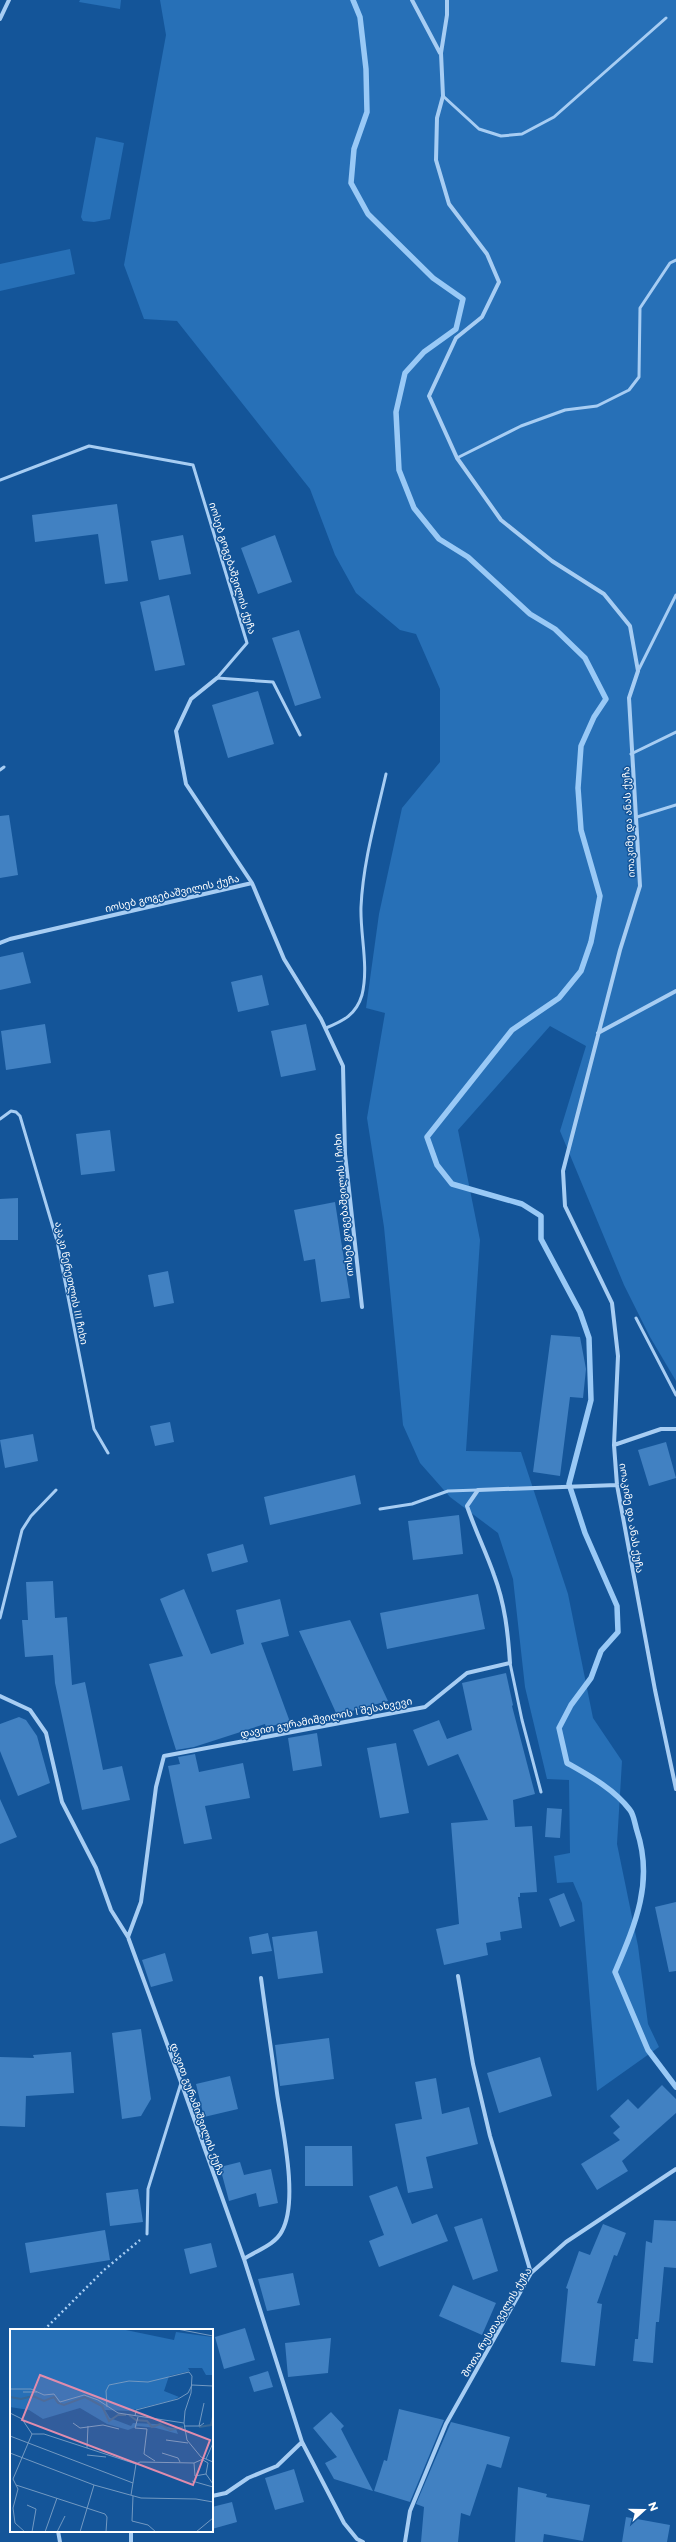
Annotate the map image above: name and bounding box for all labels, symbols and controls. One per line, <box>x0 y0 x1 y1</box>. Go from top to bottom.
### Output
street label: იოსებ გოგებაშვილის ქუჩა <box>206 501 259 636</box>
street label: იოაკიმე და ანას ქუჩა <box>619 766 638 878</box>
street label: იოსებ გოგებაშვილის ქუჩა <box>104 872 240 915</box>
street label: იოსებ გოგებაშვილის I ჩიხი <box>331 1133 356 1277</box>
street label: აკაკი წერეთლის III ჩიხი <box>52 1220 91 1346</box>
street label: იოაკიმე და ანას ქუჩა <box>616 1462 647 1574</box>
street label: დავით გურამიშვილის I შესახვევი <box>239 1694 413 1741</box>
street label: დავით გურამიშვილის ქუჩა <box>167 2041 228 2177</box>
street label: შოთა რუსთაველის ქუჩა <box>459 2265 534 2379</box>
inset map <box>10 2329 213 2532</box>
north arrow <box>624 2490 664 2530</box>
text: N <box>645 2500 661 2513</box>

